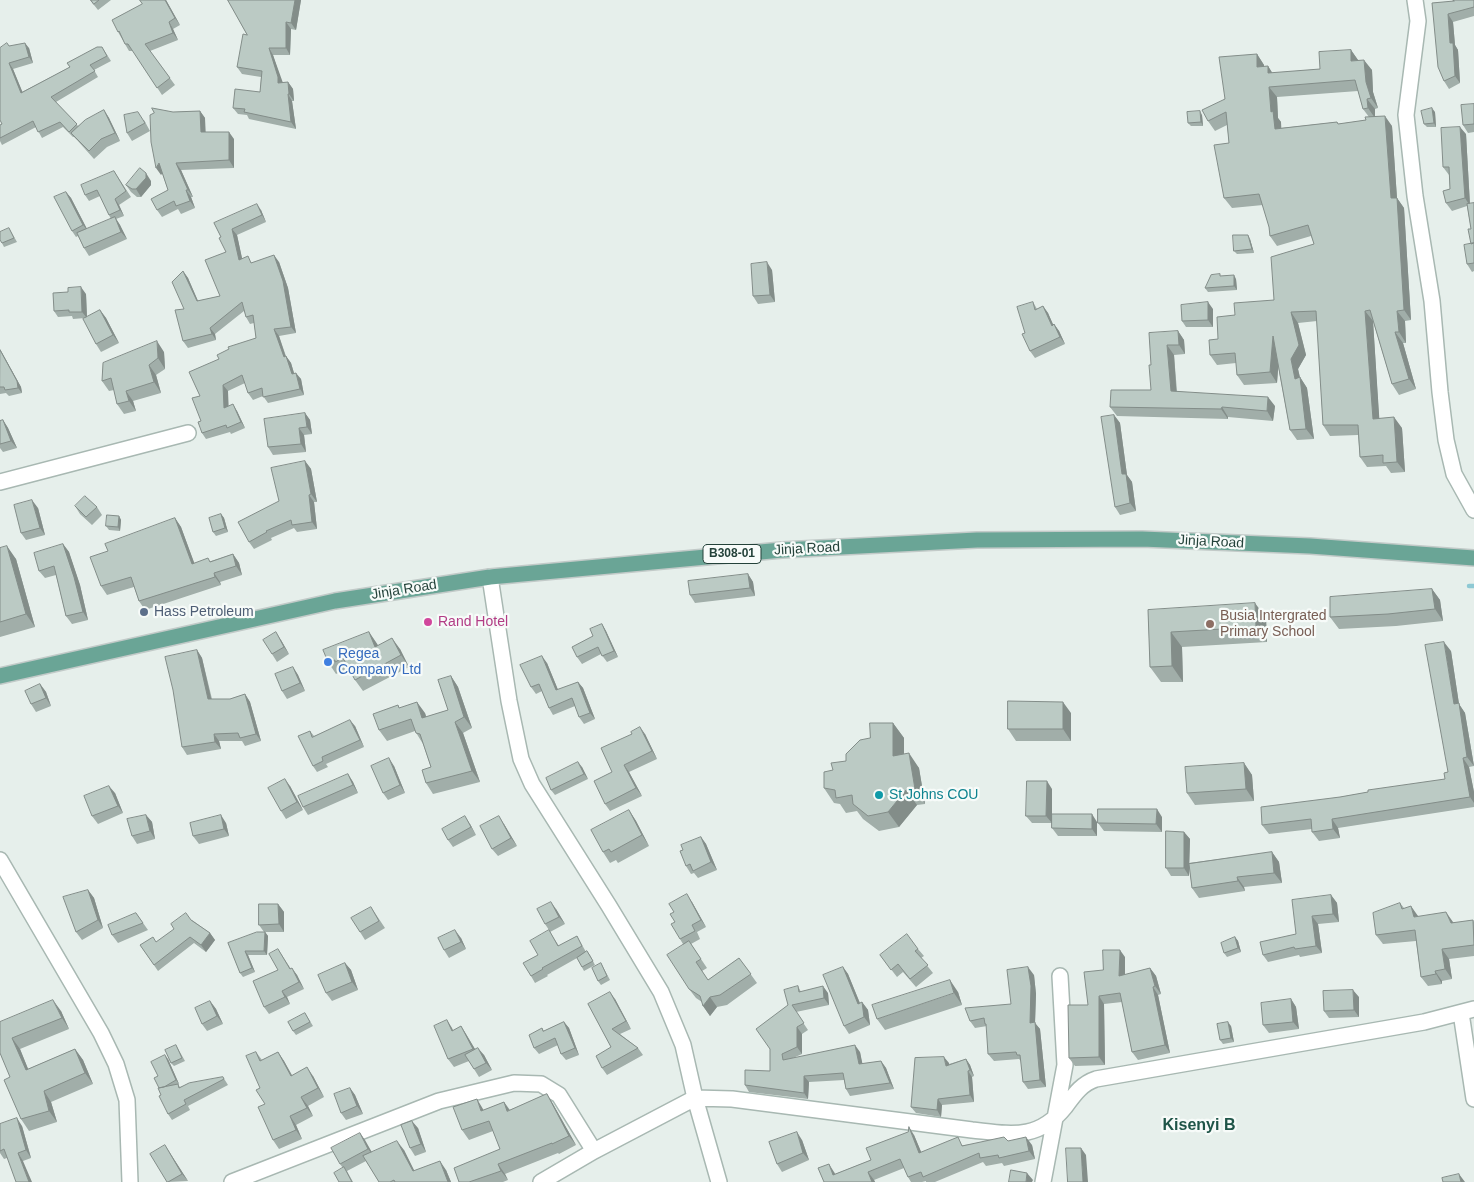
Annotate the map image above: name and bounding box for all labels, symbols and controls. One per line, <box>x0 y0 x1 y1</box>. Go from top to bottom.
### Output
street label: Jinja Road <box>1178 532 1244 552</box>
street label: Jinja Road <box>774 539 840 559</box>
road number: B308-01 <box>703 544 761 564</box>
street label: Jinja Road <box>370 577 438 603</box>
place label: Hass Petroleum <box>154 604 254 620</box>
marker: Hass Petroleum <box>138 606 150 618</box>
place label: Busia Intergrated Primary School <box>1220 608 1327 640</box>
place label: Rand Hotel <box>438 614 508 630</box>
marker: Rand Hotel <box>422 616 434 628</box>
marker: Busia Intergrated Primary School <box>1204 618 1216 630</box>
place label: Regea Company Ltd <box>338 646 421 679</box>
marker: Regea Company Ltd <box>322 656 334 668</box>
place label: St Johns COU <box>889 787 978 803</box>
marker: St Johns COU <box>873 789 885 801</box>
district label: Kisenyi B <box>1163 1116 1235 1136</box>

